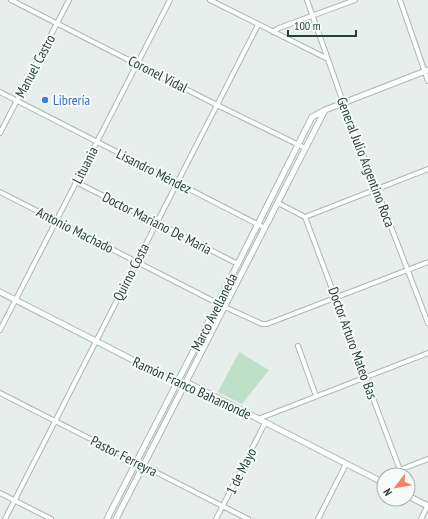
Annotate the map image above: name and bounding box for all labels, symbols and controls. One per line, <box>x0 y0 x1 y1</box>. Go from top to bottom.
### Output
scale bar <box>288 12 356 38</box>
text: 100 m <box>294 18 321 33</box>
street label: Manuel Castro <box>11 31 59 101</box>
street label: Coronel Vidal <box>125 51 191 97</box>
place label: Librería <box>53 91 90 109</box>
street label: General Julio Argentino Roca <box>333 94 399 230</box>
marker: Librería <box>40 95 50 105</box>
street label: Lituania <box>68 143 102 187</box>
street label: Lisandro Méndez <box>113 144 195 198</box>
street label: Doctor Mariano De María <box>99 188 215 258</box>
street label: Antonio Machado <box>33 203 117 257</box>
street label: Quirno Costa <box>109 240 153 304</box>
street label: Marco Avellaneda <box>187 270 241 354</box>
street label: Doctor Arturo Mateo Bas <box>324 284 382 402</box>
street label: Ramón Franco Bahamonde <box>130 353 254 423</box>
street label: Pastor Ferreyra <box>88 432 160 480</box>
street label: 1 de Mayo <box>222 445 260 497</box>
north arrow <box>376 467 416 507</box>
text: N <box>380 486 395 498</box>

